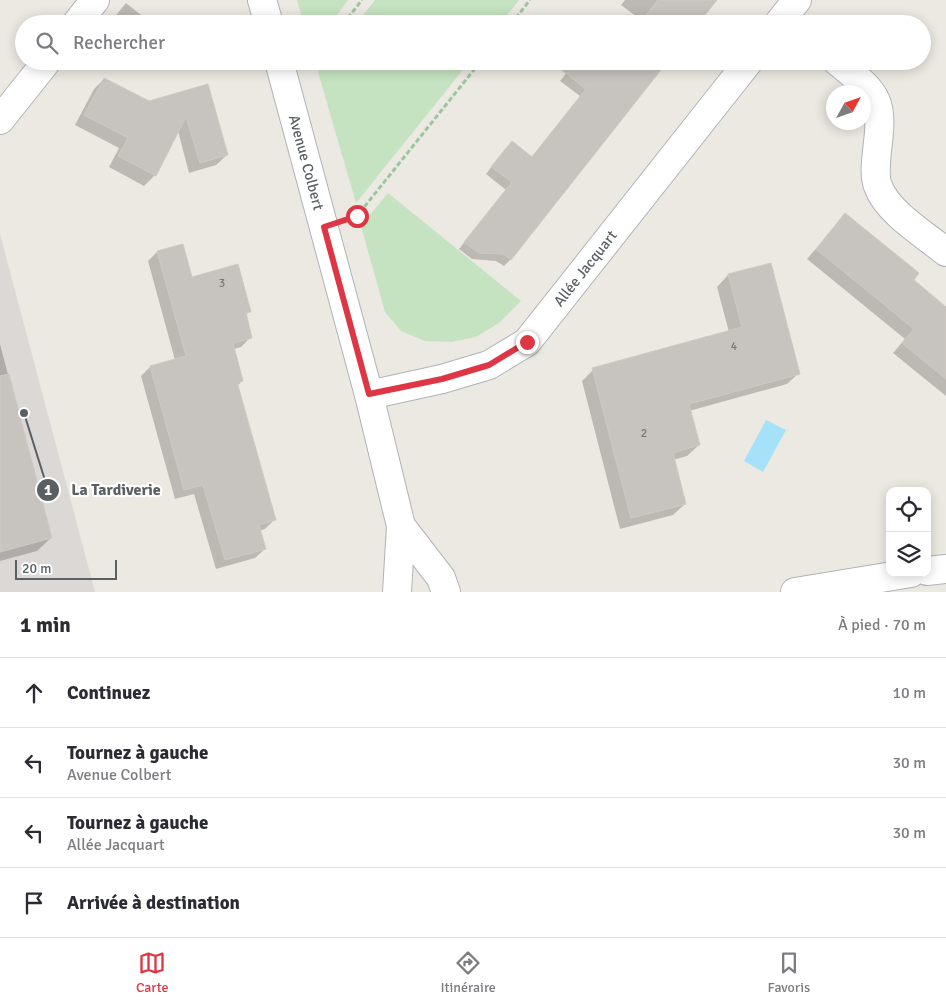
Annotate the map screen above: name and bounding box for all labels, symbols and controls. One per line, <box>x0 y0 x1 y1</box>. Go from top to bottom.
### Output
search box <box>15 15 931 70</box>
icon: search <box>33 29 61 57</box>
text: Rechercher <box>73 31 165 55</box>
north arrow <box>826 85 871 130</box>
street label: Avenue Colbert <box>285 113 328 212</box>
route start <box>346 205 369 228</box>
street label: Allée Jacquart <box>550 227 621 310</box>
house number: 3 <box>219 276 225 291</box>
route end <box>516 331 539 354</box>
house number: 4 <box>731 339 738 354</box>
house number: 2 <box>641 426 647 441</box>
callout: La Tardiverie <box>36 474 170 505</box>
text: La Tardiverie <box>71 480 161 500</box>
text: 1 <box>44 481 52 499</box>
map controls <box>886 487 931 577</box>
button: locate <box>886 487 931 532</box>
button: layers <box>886 532 931 577</box>
scale bar <box>15 557 118 580</box>
text: 20 m <box>22 560 51 577</box>
text: 1 min <box>20 612 71 638</box>
text: À pied · 70 m <box>838 615 926 635</box>
icon: ahead <box>20 679 48 707</box>
text: Continuez <box>67 681 150 705</box>
text: 10 m <box>892 683 926 703</box>
text: Tournez à gauche <box>67 741 208 765</box>
icon: left <box>20 749 48 777</box>
text: 30 m <box>892 753 926 773</box>
text: Avenue Colbert <box>67 765 171 785</box>
text: Tournez à gauche <box>67 811 208 835</box>
icon: left <box>20 819 48 847</box>
text: 30 m <box>892 823 926 843</box>
text: Allée Jacquart <box>67 835 165 855</box>
icon: arrive <box>20 889 48 917</box>
text: Arrivée à destination <box>67 891 240 915</box>
tab: Carte <box>136 949 169 996</box>
tab: Itinéraire <box>440 949 496 996</box>
tab: Favoris <box>768 949 810 996</box>

